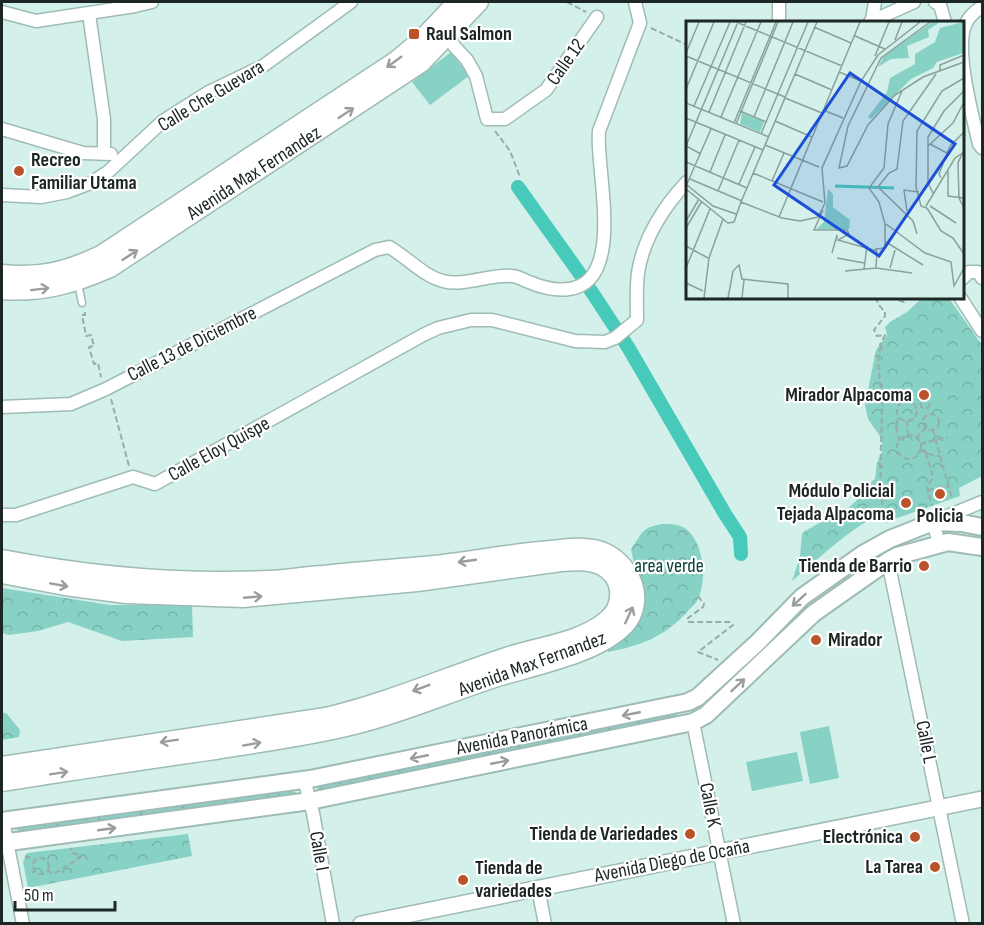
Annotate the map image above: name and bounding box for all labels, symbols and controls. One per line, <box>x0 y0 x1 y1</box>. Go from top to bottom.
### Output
inset map <box>686 21 963 298</box>
place label: Raul Salmon <box>426 22 512 46</box>
marker: Raul Salmon <box>407 27 421 41</box>
street label: Calle 12 <box>541 34 591 90</box>
street label: Calle Che Guevara <box>153 55 269 137</box>
one-way arrow <box>386 56 402 68</box>
one-way arrow <box>337 107 353 119</box>
street label: Avenida Max Fernandez <box>182 121 326 226</box>
place label: Recreo Familiar Utama <box>31 148 137 195</box>
marker: Recreo Familiar Utama <box>12 164 26 178</box>
one-way arrow <box>121 248 138 260</box>
one-way arrow <box>30 284 50 295</box>
street label: Calle 13 de Diciembre <box>123 301 261 387</box>
place label: Mirador Alpacoma <box>785 383 912 407</box>
marker: Mirador Alpacoma <box>917 388 931 402</box>
street label: Calle Eloy Quispe <box>164 411 274 487</box>
place label: Módulo Policial Tejada Alpacoma <box>777 479 894 526</box>
marker: Policia <box>933 487 947 501</box>
marker: Módulo Policial Tejada Alpacoma <box>899 496 913 510</box>
place label: Policia <box>917 504 963 528</box>
park label: area verde <box>634 554 704 578</box>
place label: Tienda de Barrio <box>798 554 912 578</box>
one-way arrow <box>457 555 477 566</box>
marker: Tienda de Barrio <box>917 559 931 573</box>
one-way arrow <box>49 580 68 591</box>
one-way arrow <box>243 592 263 603</box>
one-way arrow <box>792 593 807 607</box>
one-way arrow <box>624 606 635 624</box>
street label: Avenida Max Fernandez <box>454 626 609 702</box>
place label: Mirador <box>828 628 882 652</box>
marker: Mirador <box>809 633 823 647</box>
one-way arrow <box>730 678 745 693</box>
one-way arrow <box>412 683 430 694</box>
one-way arrow <box>621 709 641 720</box>
street label: Avenida Panorámica <box>453 712 590 761</box>
street label: Calle L <box>910 719 942 766</box>
one-way arrow <box>160 735 179 746</box>
one-way arrow <box>242 738 261 749</box>
one-way arrow <box>410 752 429 763</box>
one-way arrow <box>490 756 510 767</box>
one-way arrow <box>49 767 69 778</box>
street label: Calle K <box>694 781 726 829</box>
place label: Tienda de Variedades <box>530 822 678 846</box>
one-way arrow <box>96 823 116 834</box>
place label: Electrónica <box>823 825 903 849</box>
marker: Tienda de Variedades <box>683 827 697 841</box>
street label: Calle I <box>304 829 334 873</box>
marker: Electrónica <box>908 830 922 844</box>
street label: Avenida Diego de Ocaña <box>591 834 752 888</box>
place label: La Tarea <box>865 855 923 879</box>
place label: Tienda de variedades <box>475 856 552 903</box>
marker: La Tarea <box>928 860 942 874</box>
marker: Tienda de variedades <box>456 873 470 887</box>
scale bar <box>15 874 116 912</box>
text: 50 m <box>24 885 54 906</box>

